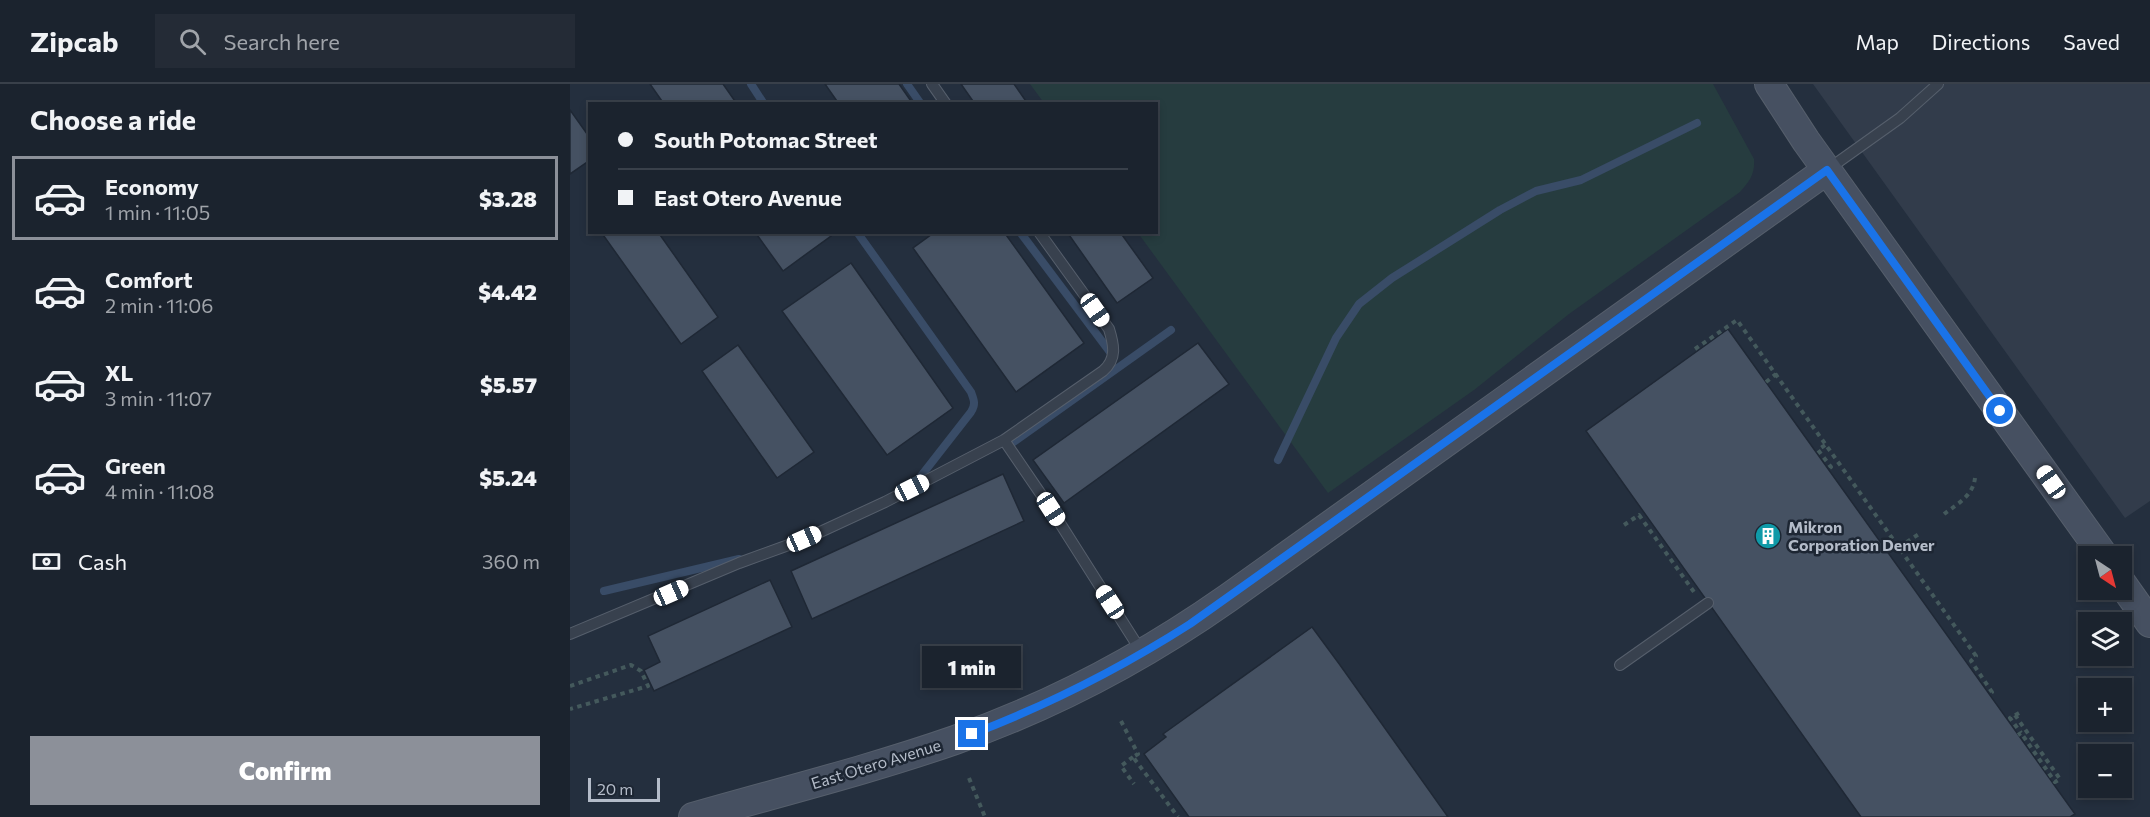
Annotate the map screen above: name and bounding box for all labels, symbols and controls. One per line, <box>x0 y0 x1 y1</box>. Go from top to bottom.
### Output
search box <box>155 14 575 68</box>
text: Zipcab <box>30 24 119 58</box>
icon: search <box>176 25 209 58</box>
text: Search here <box>224 28 340 55</box>
text: Map <box>1856 29 1899 54</box>
text: Directions <box>1932 29 2030 54</box>
text: Saved <box>2063 29 2120 54</box>
text: Choose a ride <box>30 103 196 136</box>
text: South Potomac Street <box>654 126 878 153</box>
icon: car <box>33 171 87 225</box>
text: Economy <box>105 173 199 200</box>
text: East Otero Avenue <box>654 184 842 211</box>
text: $3.28 <box>479 185 537 212</box>
text: 1 min · 11:05 <box>105 200 210 224</box>
icon: car <box>33 264 87 318</box>
text: Comfort <box>105 266 193 293</box>
text: $4.42 <box>478 278 537 305</box>
car <box>1077 290 1113 330</box>
text: 2 min · 11:06 <box>105 293 213 317</box>
icon: car <box>33 357 87 411</box>
text: XL <box>105 359 133 386</box>
text: $5.57 <box>480 371 537 398</box>
text: 3 min · 11:07 <box>105 386 212 410</box>
route start <box>1986 397 2013 424</box>
icon: car <box>33 450 87 504</box>
text: Green <box>105 452 166 479</box>
car <box>2033 462 2069 502</box>
text: $5.24 <box>479 464 537 491</box>
car <box>892 472 932 504</box>
text: 4 min · 11:08 <box>105 479 214 503</box>
car <box>1034 489 1068 529</box>
place label: Mikron Corporation Denver <box>1788 517 1935 554</box>
building icon: Mikron Corporation Denver <box>1753 521 1783 551</box>
car <box>784 523 824 555</box>
icon: cash <box>30 545 63 578</box>
north arrow <box>2078 546 2132 600</box>
map controls <box>2078 546 2132 798</box>
text: Cash <box>78 548 127 575</box>
text: 360 m <box>482 549 540 573</box>
car <box>651 577 691 609</box>
car <box>1093 582 1127 622</box>
button: layers <box>2078 612 2132 666</box>
callout: 1 min <box>922 647 1022 689</box>
text: 1 min <box>947 655 996 679</box>
button: + <box>2078 678 2132 732</box>
route end <box>958 720 985 747</box>
street label: East Otero Avenue <box>809 735 943 792</box>
button: Confirm <box>30 736 540 805</box>
button: − <box>2078 744 2132 798</box>
scale bar <box>588 775 660 802</box>
text: 20 m <box>597 779 633 798</box>

